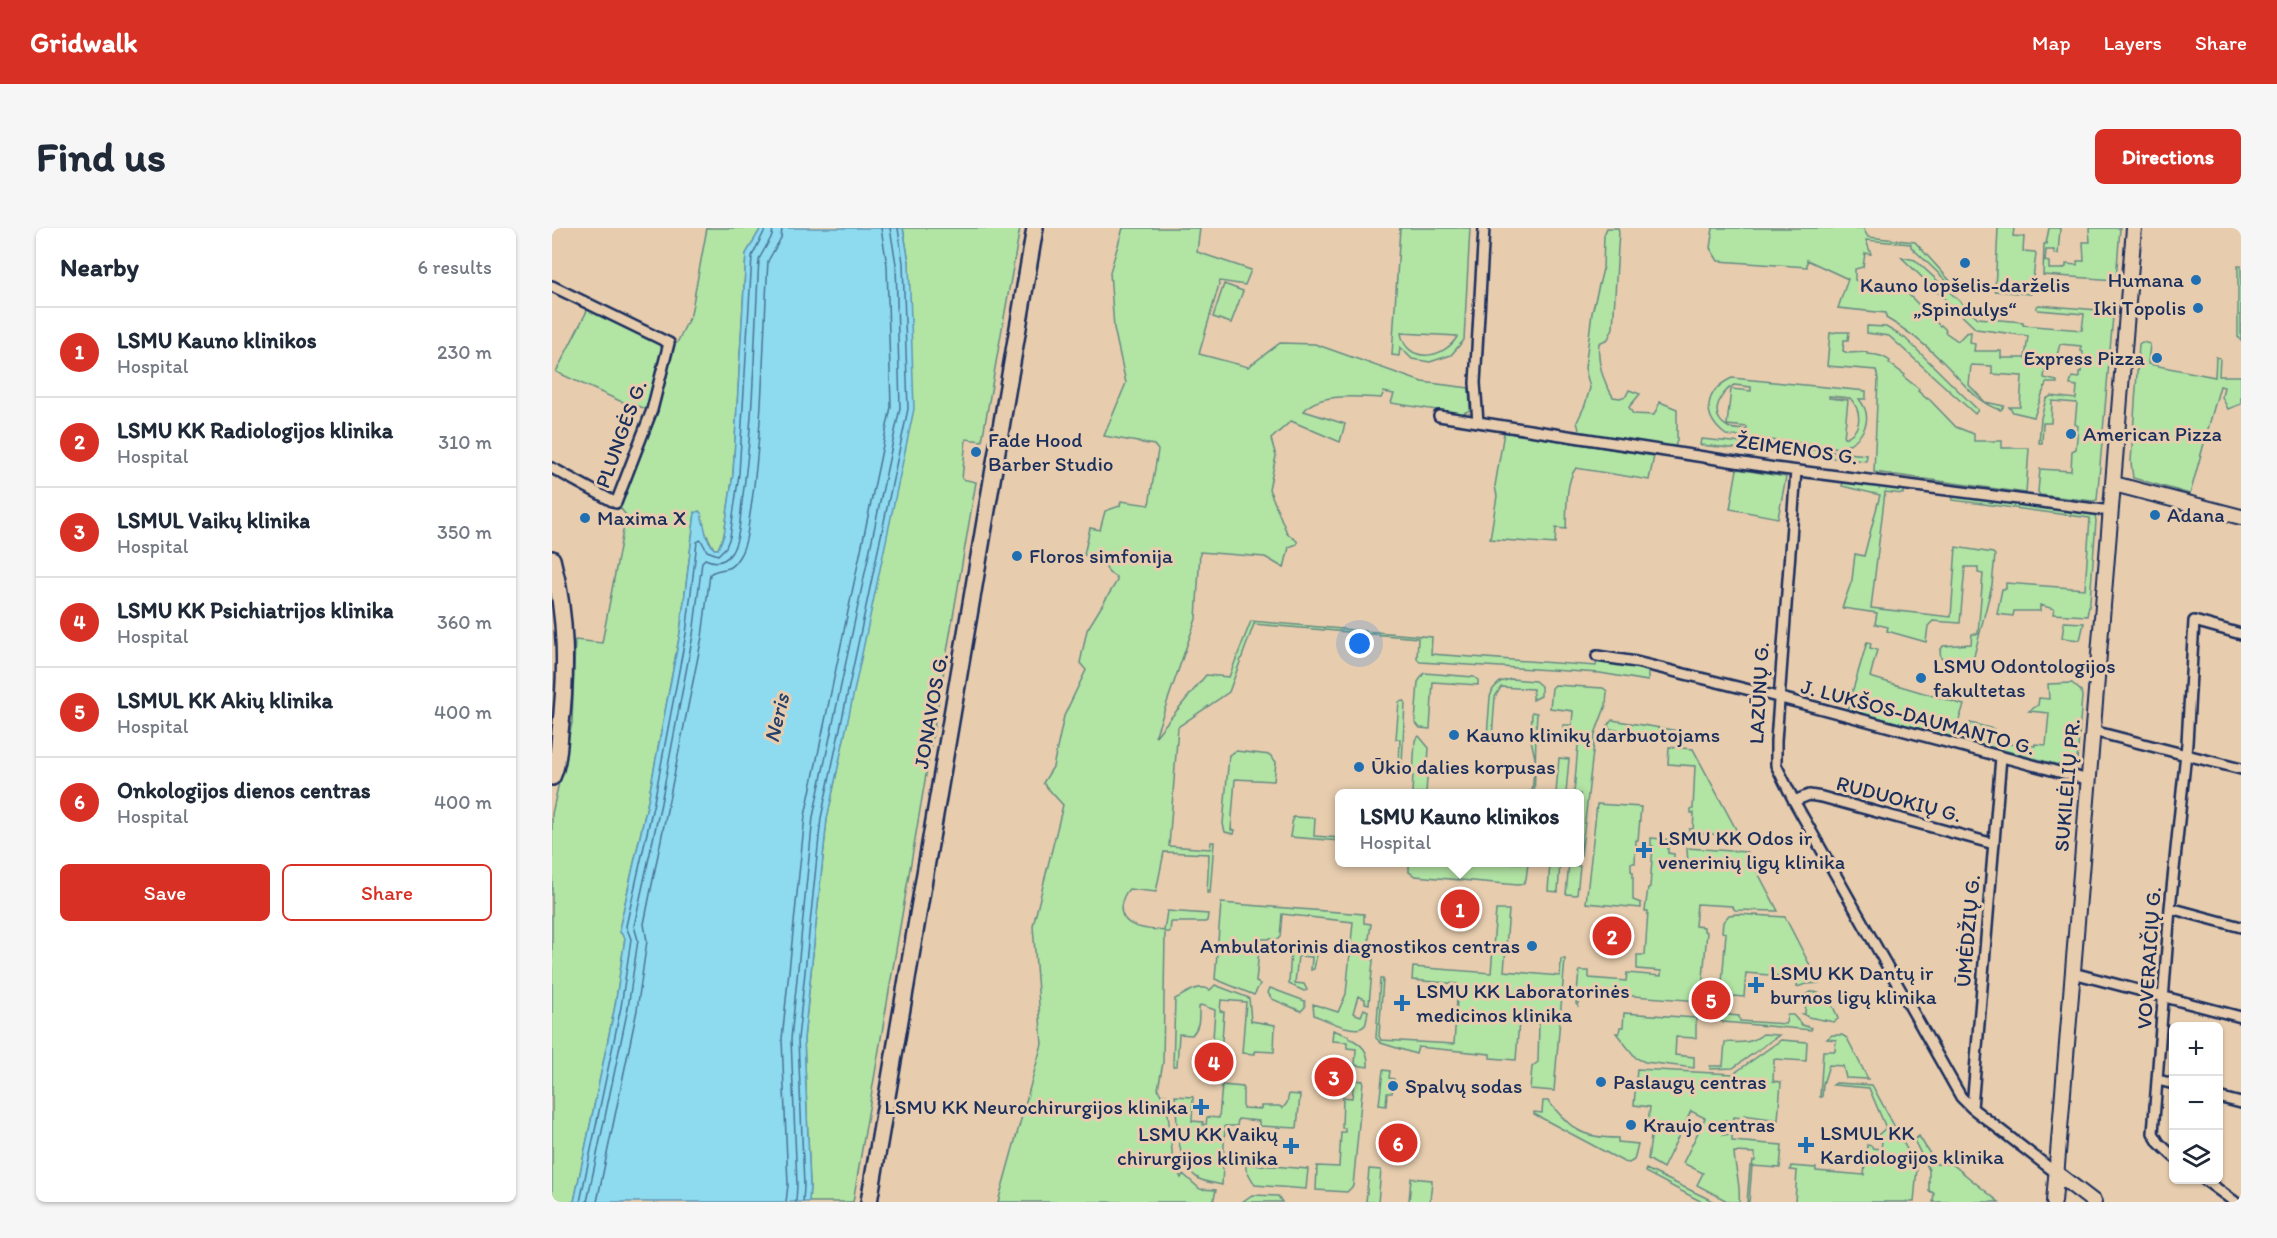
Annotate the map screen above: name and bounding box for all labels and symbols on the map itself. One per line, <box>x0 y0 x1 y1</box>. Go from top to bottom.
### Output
marker: Kauno lopšelis-darželis „Spindulys“ <box>1958 256 1972 270</box>
place label: Humana <box>2108 267 2184 292</box>
place label: Kauno lopšelis-darželis „Spindulys“ <box>1860 272 2070 321</box>
marker: Humana <box>2189 273 2203 287</box>
place label: Iki Topolis <box>2093 295 2186 320</box>
marker: Iki Topolis <box>2191 301 2205 315</box>
place label: Express Pizza <box>2023 345 2145 370</box>
marker: Express Pizza <box>2150 351 2164 365</box>
street label: PLUNGĖS G. <box>589 376 652 491</box>
place label: American Pizza <box>2083 421 2222 446</box>
place label: Fade Hood Barber Studio <box>988 427 1113 476</box>
marker: American Pizza <box>2064 427 2078 441</box>
street label: ŽEIMENOS G. <box>1735 428 1860 469</box>
marker: Fade Hood Barber Studio <box>969 445 983 459</box>
place label: Adana <box>2167 502 2225 527</box>
place label: Maxima X <box>597 505 687 530</box>
marker: Adana <box>2148 508 2162 522</box>
marker: Maxima X <box>578 511 592 525</box>
place label: Floros simfonija <box>1029 543 1173 568</box>
marker: Floros simfonija <box>1010 549 1024 563</box>
your location <box>1345 629 1374 658</box>
street label: LAZŪNŲ G. <box>1743 641 1774 745</box>
street label: JONAVOS G. <box>908 651 953 771</box>
place label: LSMU Odontologijos fakultetas <box>1933 653 2116 702</box>
marker: LSMU Odontologijos fakultetas <box>1914 671 1928 685</box>
street label: J. LUKŠOS-DAUMANTO G. <box>1798 673 2038 760</box>
water label: Neris <box>758 690 795 745</box>
street label: SUKILĖLIŲ PR. <box>2048 717 2085 853</box>
place label: Kauno klinikų darbuotojams <box>1466 722 1720 747</box>
marker: Kauno klinikų darbuotojams <box>1447 728 1461 742</box>
place label: Ūkio dalies korpusas <box>1371 754 1556 779</box>
marker: Ūkio dalies korpusas <box>1352 760 1366 774</box>
street label: RUDUOKIŲ G. <box>1834 770 1964 827</box>
place label: LSMU KK Odos ir venerinių ligų klinika <box>1658 825 1845 874</box>
marker: LSMU KK Odos ir venerinių ligų klinika <box>1635 841 1653 859</box>
street label: ŪMĖDŽIŲ G. <box>1950 873 1985 989</box>
pin: 1 <box>1440 886 1480 932</box>
street label: VOVERAIČIŲ G. <box>2131 886 2166 1030</box>
pin: 2 <box>1592 914 1632 958</box>
place label: Ambulatorinis diagnostikos centras <box>1200 933 1520 958</box>
marker: Ambulatorinis diagnostikos centras <box>1525 939 1539 953</box>
place label: LSMU KK Dantų ir burnos ligų klinika <box>1770 960 1937 1009</box>
marker: LSMU KK Dantų ir burnos ligų klinika <box>1747 976 1765 994</box>
place label: LSMU KK Laboratorinės medicinos klinika <box>1416 978 1630 1027</box>
pin: 5 <box>1692 978 1730 1022</box>
marker: LSMU KK Laboratorinės medicinos klinika <box>1393 994 1411 1012</box>
pin: 4 <box>1194 1040 1234 1084</box>
pin: 3 <box>1314 1054 1354 1100</box>
place label: Paslaugų centras <box>1613 1069 1767 1094</box>
place label: Spalvų sodas <box>1405 1073 1522 1098</box>
marker: Paslaugų centras <box>1594 1075 1608 1089</box>
marker: Spalvų sodas <box>1386 1079 1400 1093</box>
place label: LSMU KK Neurochirurgijos klinika <box>884 1094 1188 1119</box>
marker: LSMU KK Neurochirurgijos klinika <box>1192 1098 1210 1116</box>
place label: Kraujo centras <box>1643 1112 1775 1137</box>
marker: Kraujo centras <box>1624 1118 1638 1132</box>
pin: 6 <box>1378 1120 1418 1166</box>
place label: LSMUL KK Kardiologijos klinika <box>1820 1120 2004 1169</box>
place label: LSMU KK Vaikų chirurgijos klinika <box>1117 1121 1278 1170</box>
marker: LSMUL KK Kardiologijos klinika <box>1797 1136 1815 1154</box>
marker: LSMU KK Vaikų chirurgijos klinika <box>1282 1137 1300 1155</box>

